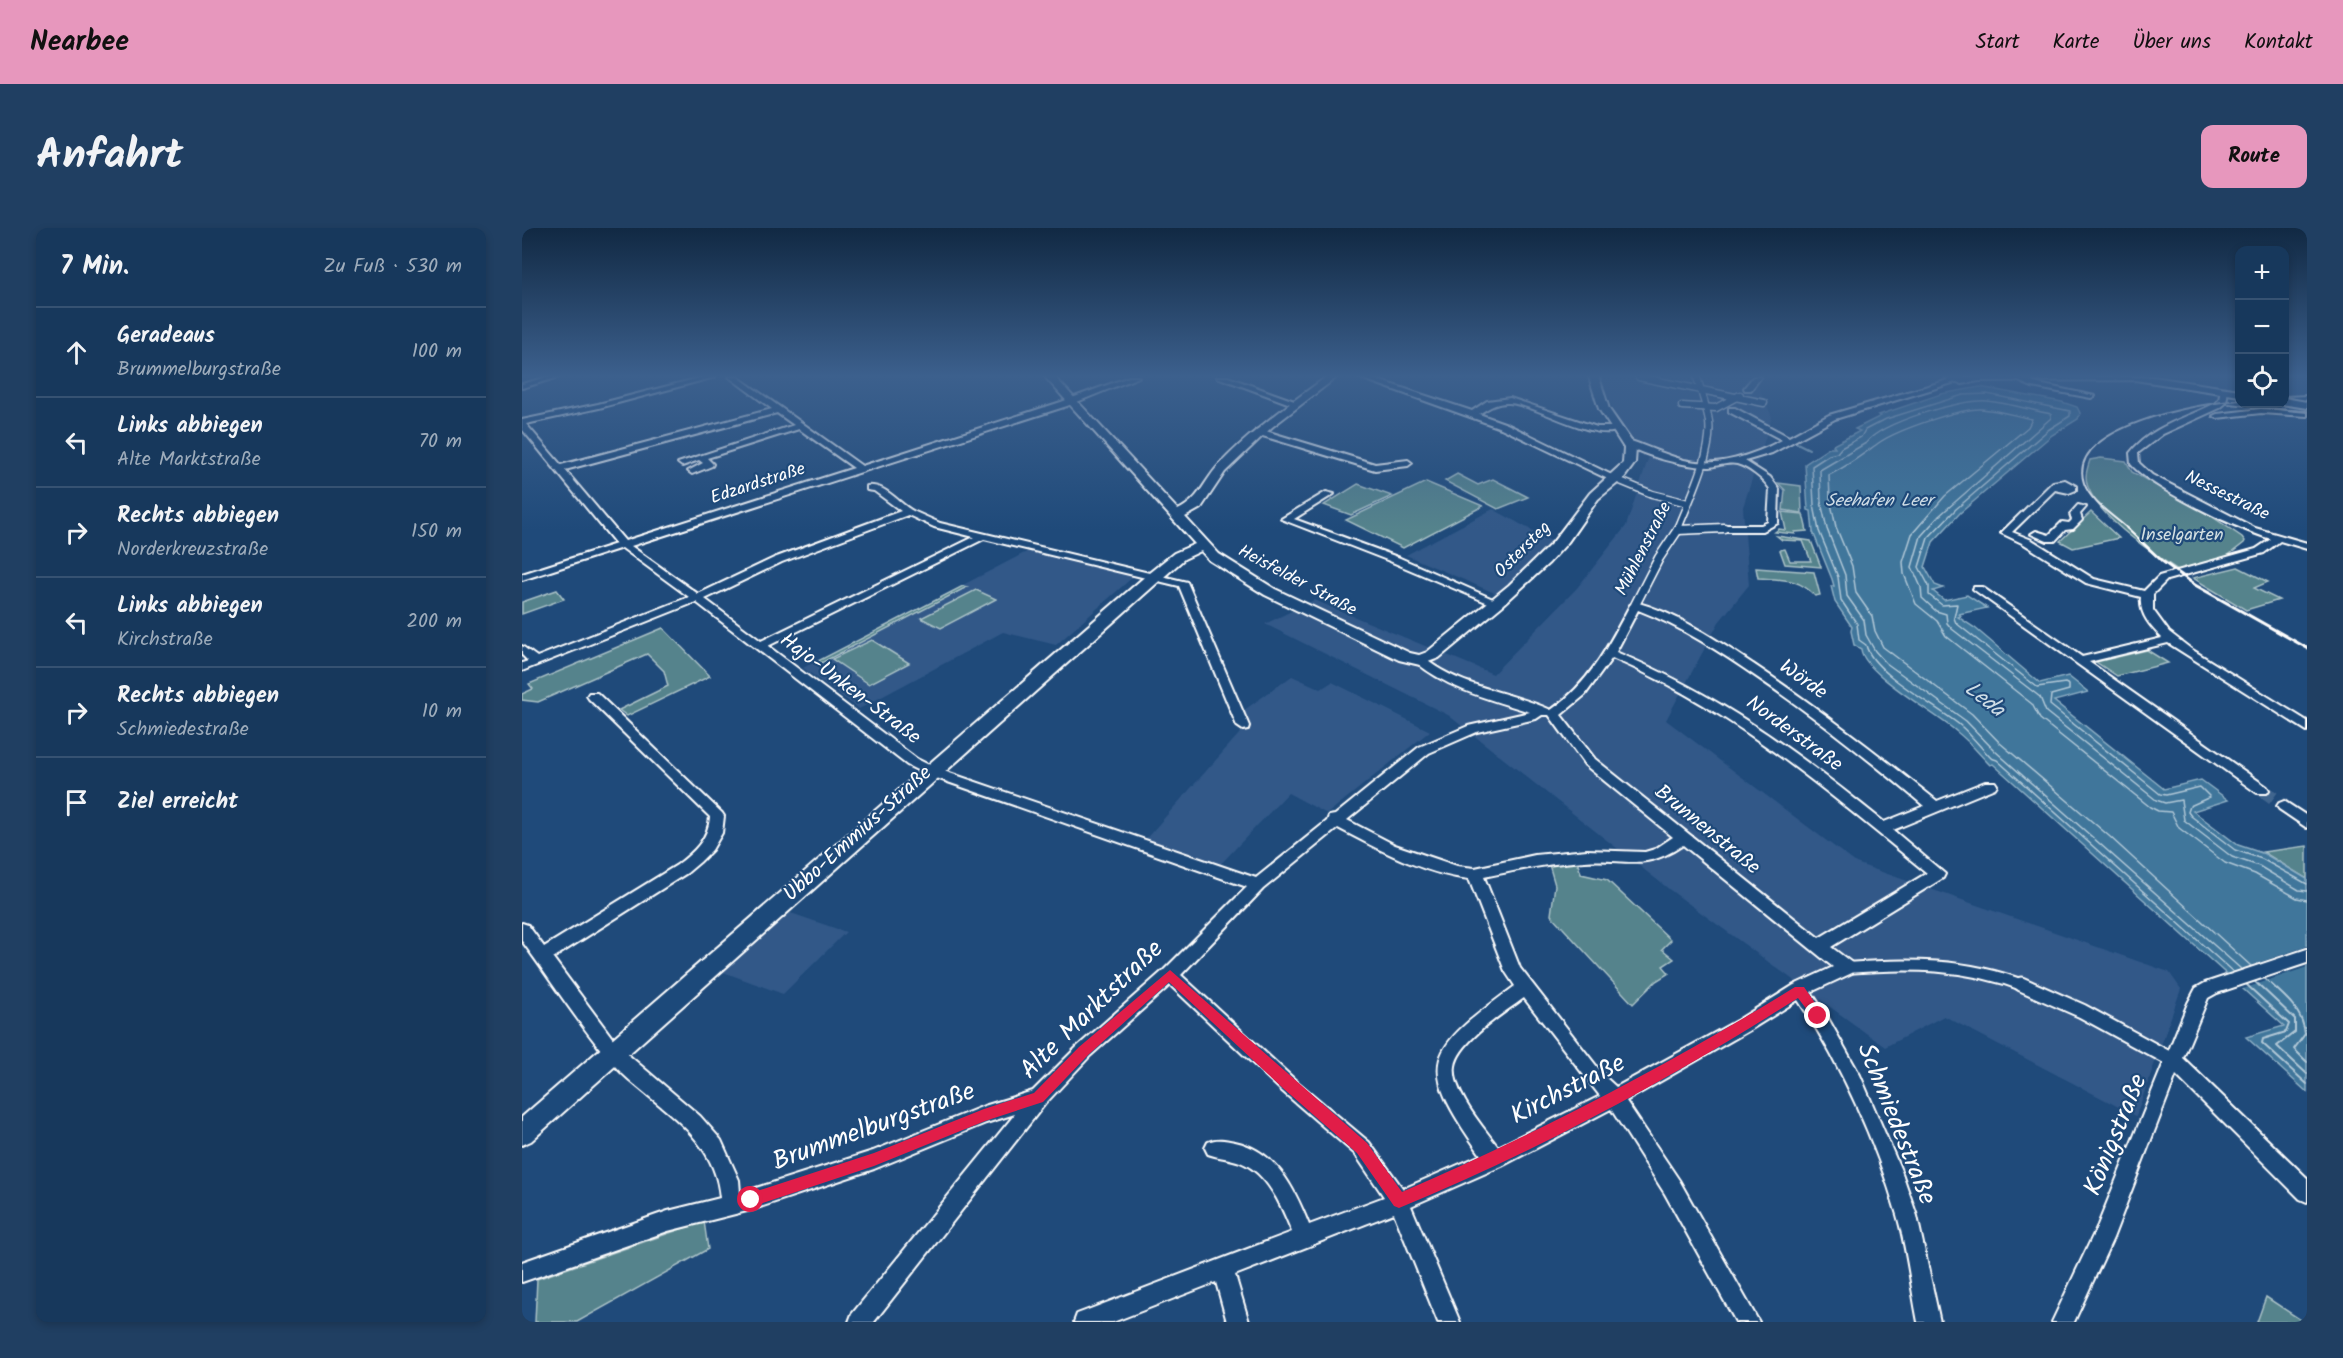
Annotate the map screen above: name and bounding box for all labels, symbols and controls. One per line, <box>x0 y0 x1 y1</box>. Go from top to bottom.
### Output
text: Nearbee <box>30 20 129 65</box>
text: Start <box>1975 26 2020 59</box>
text: Karte <box>2053 26 2099 59</box>
text: Über uns <box>2132 26 2211 59</box>
text: Kontakt <box>2244 26 2313 59</box>
text: Anfahrt <box>36 123 183 190</box>
button: Route <box>2201 125 2307 188</box>
text: 7 Min. <box>60 246 129 288</box>
map controls <box>2235 246 2289 408</box>
button: + <box>2235 246 2289 300</box>
text: Zu Fuß · 530 m <box>323 251 462 283</box>
button: − <box>2235 300 2289 354</box>
text: Geradeaus <box>117 319 215 354</box>
icon: ahead <box>60 336 93 369</box>
text: 100 m <box>412 336 462 368</box>
text: Brummelburgstraße <box>117 354 281 386</box>
button: locate <box>2235 354 2289 408</box>
text: Links abbiegen <box>117 409 263 444</box>
icon: left <box>60 426 93 459</box>
text: 70 m <box>419 426 462 458</box>
text: Alte Marktstraße <box>117 444 261 476</box>
street label: Edzardstraße <box>707 455 809 513</box>
street label: Nessestraße <box>2180 463 2274 529</box>
water label: Seehafen Leer <box>1825 487 1937 516</box>
street label: Mühlenstraße <box>1608 497 1680 601</box>
text: Rechts abbiegen <box>117 499 279 534</box>
street label: Ostersteg <box>1488 515 1558 585</box>
icon: right <box>60 516 93 549</box>
text: 150 m <box>411 516 462 548</box>
park label: Inselgarten <box>2141 521 2223 550</box>
text: Norderkreuzstraße <box>117 534 268 566</box>
street label: Heisfelder Straße <box>1232 537 1362 625</box>
text: Links abbiegen <box>117 589 263 624</box>
icon: left <box>60 606 93 639</box>
text: 200 m <box>406 606 462 638</box>
text: Kirchstraße <box>117 624 213 656</box>
street label: Hajo-Unken-Straße <box>772 625 928 754</box>
street label: Wörde <box>1772 651 1835 709</box>
water label: Leda <box>1956 673 2013 728</box>
text: Rechts abbiegen <box>117 679 279 714</box>
street label: Norderstraße <box>1739 687 1850 781</box>
icon: right <box>60 696 93 729</box>
text: 10 m <box>422 696 462 728</box>
text: Schmiedestraße <box>117 714 249 746</box>
street label: Ubbo-Emmius-Straße <box>776 757 940 910</box>
street label: Brunnenstraße <box>1646 777 1768 884</box>
text: Ziel erreicht <box>117 785 238 820</box>
icon: arrive <box>60 786 93 819</box>
street label: Alte Marktstraße <box>1010 930 1174 1090</box>
route end <box>1804 1002 1830 1028</box>
street label: Schmiedestraße <box>1844 1037 1948 1212</box>
street label: Kirchstraße <box>1503 1043 1633 1137</box>
street label: Königstraße <box>2072 1067 2160 1202</box>
street label: Brummelburgstraße <box>767 1071 982 1183</box>
route start <box>737 1186 763 1212</box>

